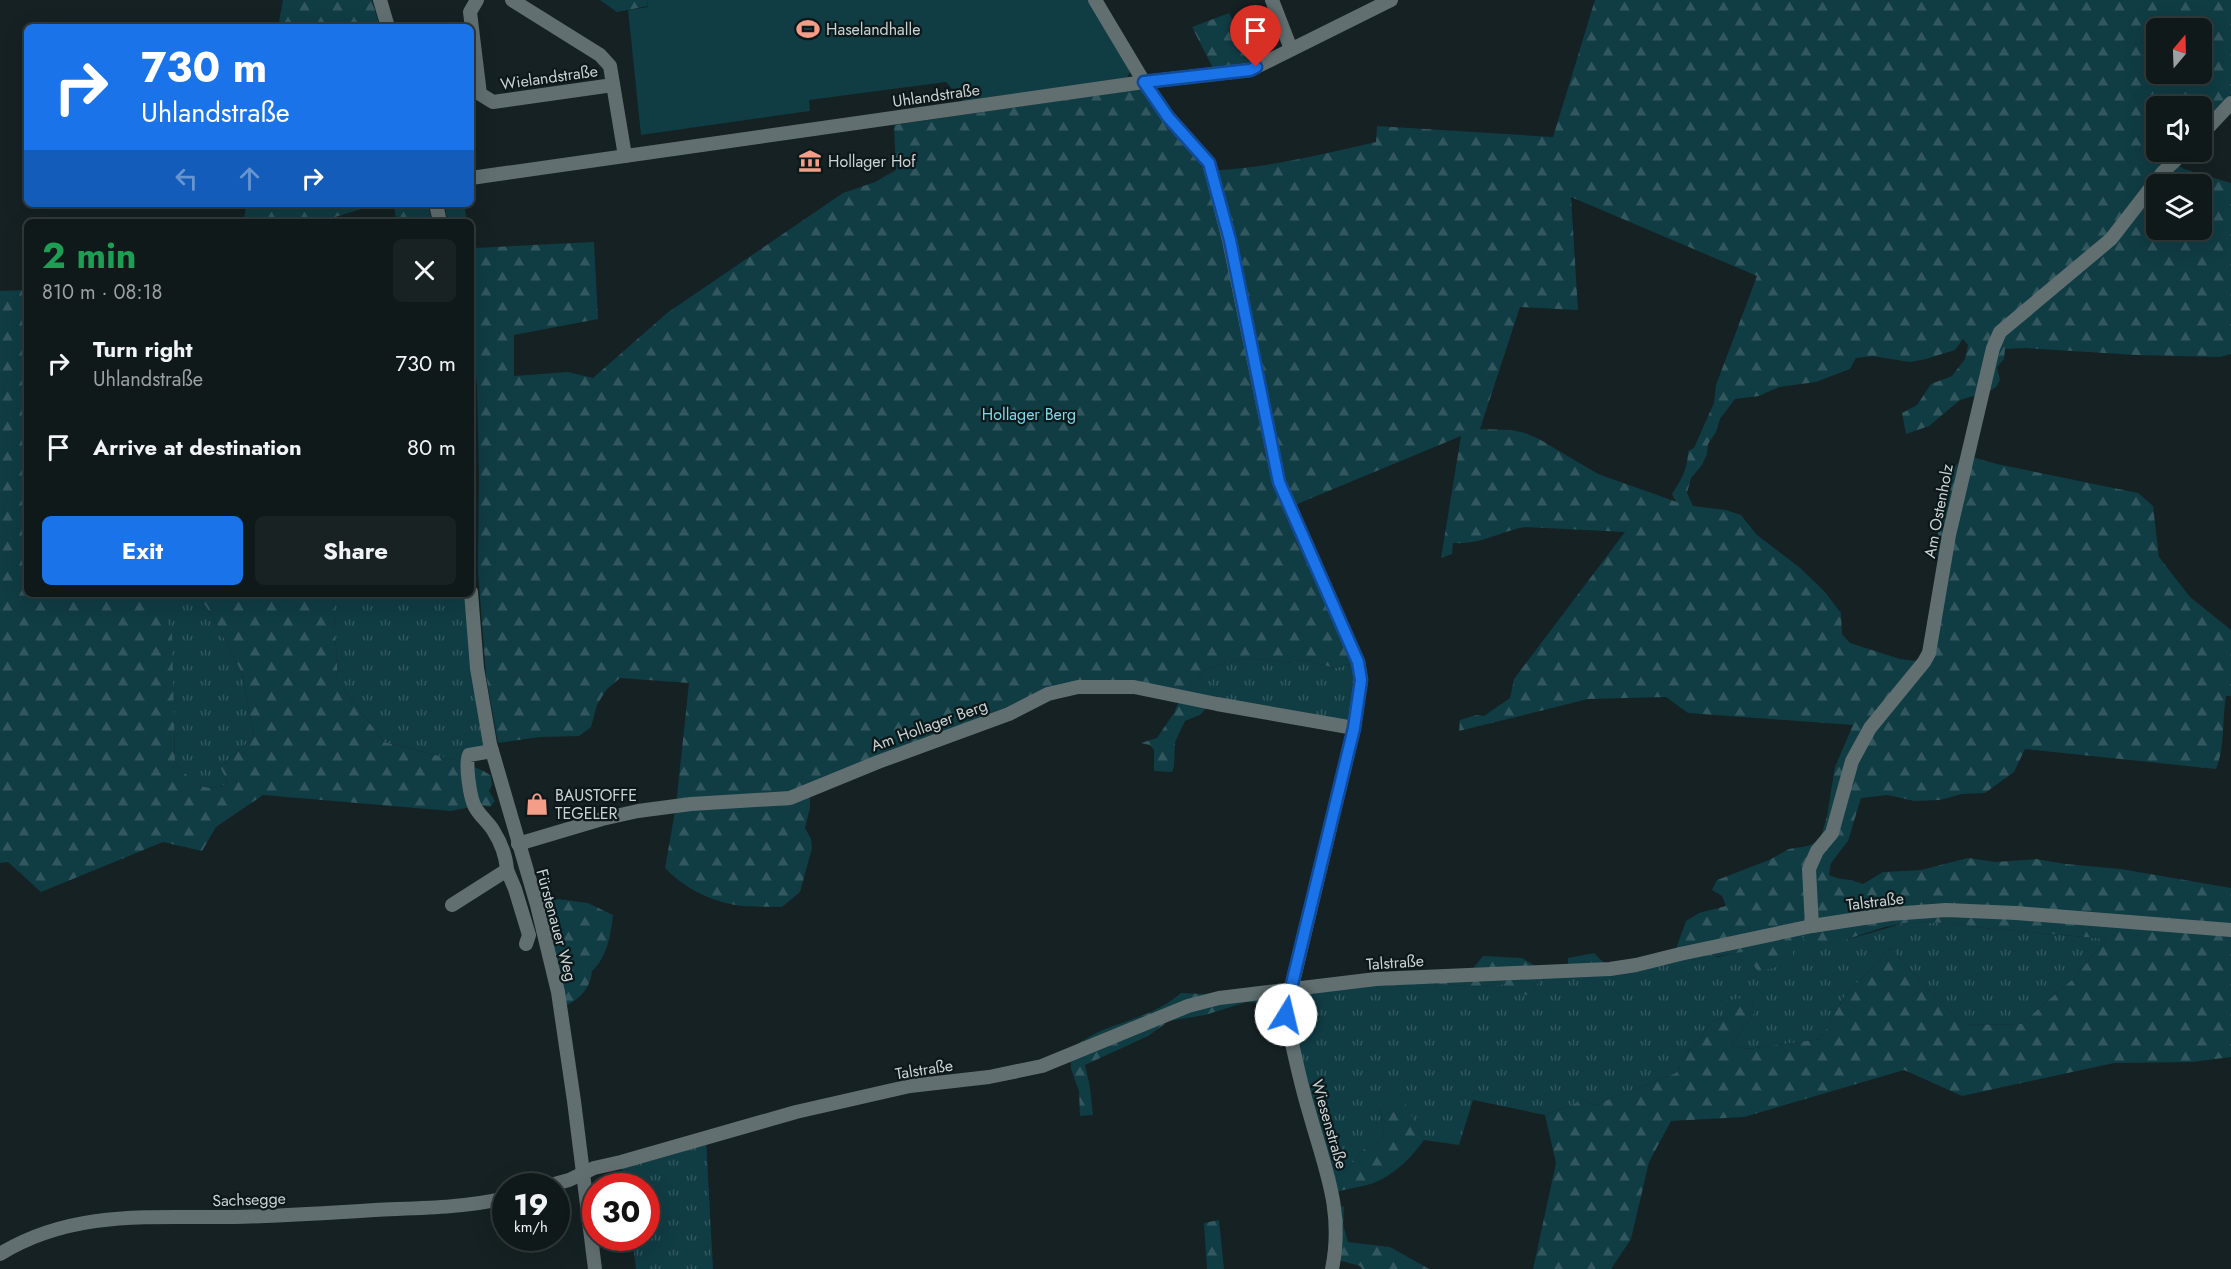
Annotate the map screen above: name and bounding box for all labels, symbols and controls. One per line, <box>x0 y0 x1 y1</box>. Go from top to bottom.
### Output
pin <box>1230 5 1281 67</box>
icon: arrive <box>1239 14 1272 47</box>
sports icon: Haselandhalle <box>795 16 821 42</box>
place label: Haselandhalle <box>826 18 920 41</box>
north arrow <box>2146 18 2212 84</box>
map controls <box>2146 18 2212 240</box>
text: 730 m <box>141 37 267 98</box>
icon: right <box>42 48 120 126</box>
street label: Wielandstraße <box>499 59 599 96</box>
street label: Uhlandstraße <box>891 78 981 113</box>
text: Uhlandstraße <box>141 93 290 132</box>
button: sound <box>2146 96 2212 162</box>
museum icon: Hollager Hof <box>797 148 823 174</box>
place label: Hollager Hof <box>828 150 916 173</box>
icon: left <box>170 162 203 195</box>
icon: ahead <box>233 162 266 195</box>
icon: right <box>296 162 329 195</box>
button: layers <box>2146 174 2212 240</box>
text: 2 min <box>42 229 137 281</box>
button: close <box>393 239 456 302</box>
text: 810 m · 08:18 <box>42 278 162 307</box>
text: Turn right <box>93 333 193 365</box>
icon: right <box>42 347 75 380</box>
text: 730 m <box>395 347 456 379</box>
text: Uhlandstraße <box>93 365 203 394</box>
park label: Hollager Berg <box>982 403 1076 426</box>
icon: arrive <box>42 431 75 464</box>
text: Arrive at destination <box>93 431 302 463</box>
text: 80 m <box>407 431 456 463</box>
street label: Am Ostenholz <box>1918 461 1959 560</box>
button: Exit <box>42 516 243 585</box>
button: Share <box>255 516 456 585</box>
street label: Am Hollager Berg <box>868 694 991 757</box>
place label: BAUSTOFFE TEGELER <box>555 784 637 825</box>
shop icon: BAUSTOFFE TEGELER <box>524 791 550 817</box>
street label: Fürstenauer Weg <box>530 866 583 984</box>
street label: Talstraße <box>1845 887 1905 916</box>
street label: Talstraße <box>1365 949 1425 976</box>
position arrow <box>1254 983 1318 1047</box>
street label: Talstraße <box>894 1054 955 1085</box>
street label: Wiesenstraße <box>1306 1077 1353 1172</box>
speed limit sign: 30 <box>582 1173 660 1251</box>
text: 19 <box>513 1183 549 1226</box>
street label: Sachsegge <box>212 1187 286 1212</box>
text: km/h <box>514 1216 548 1238</box>

